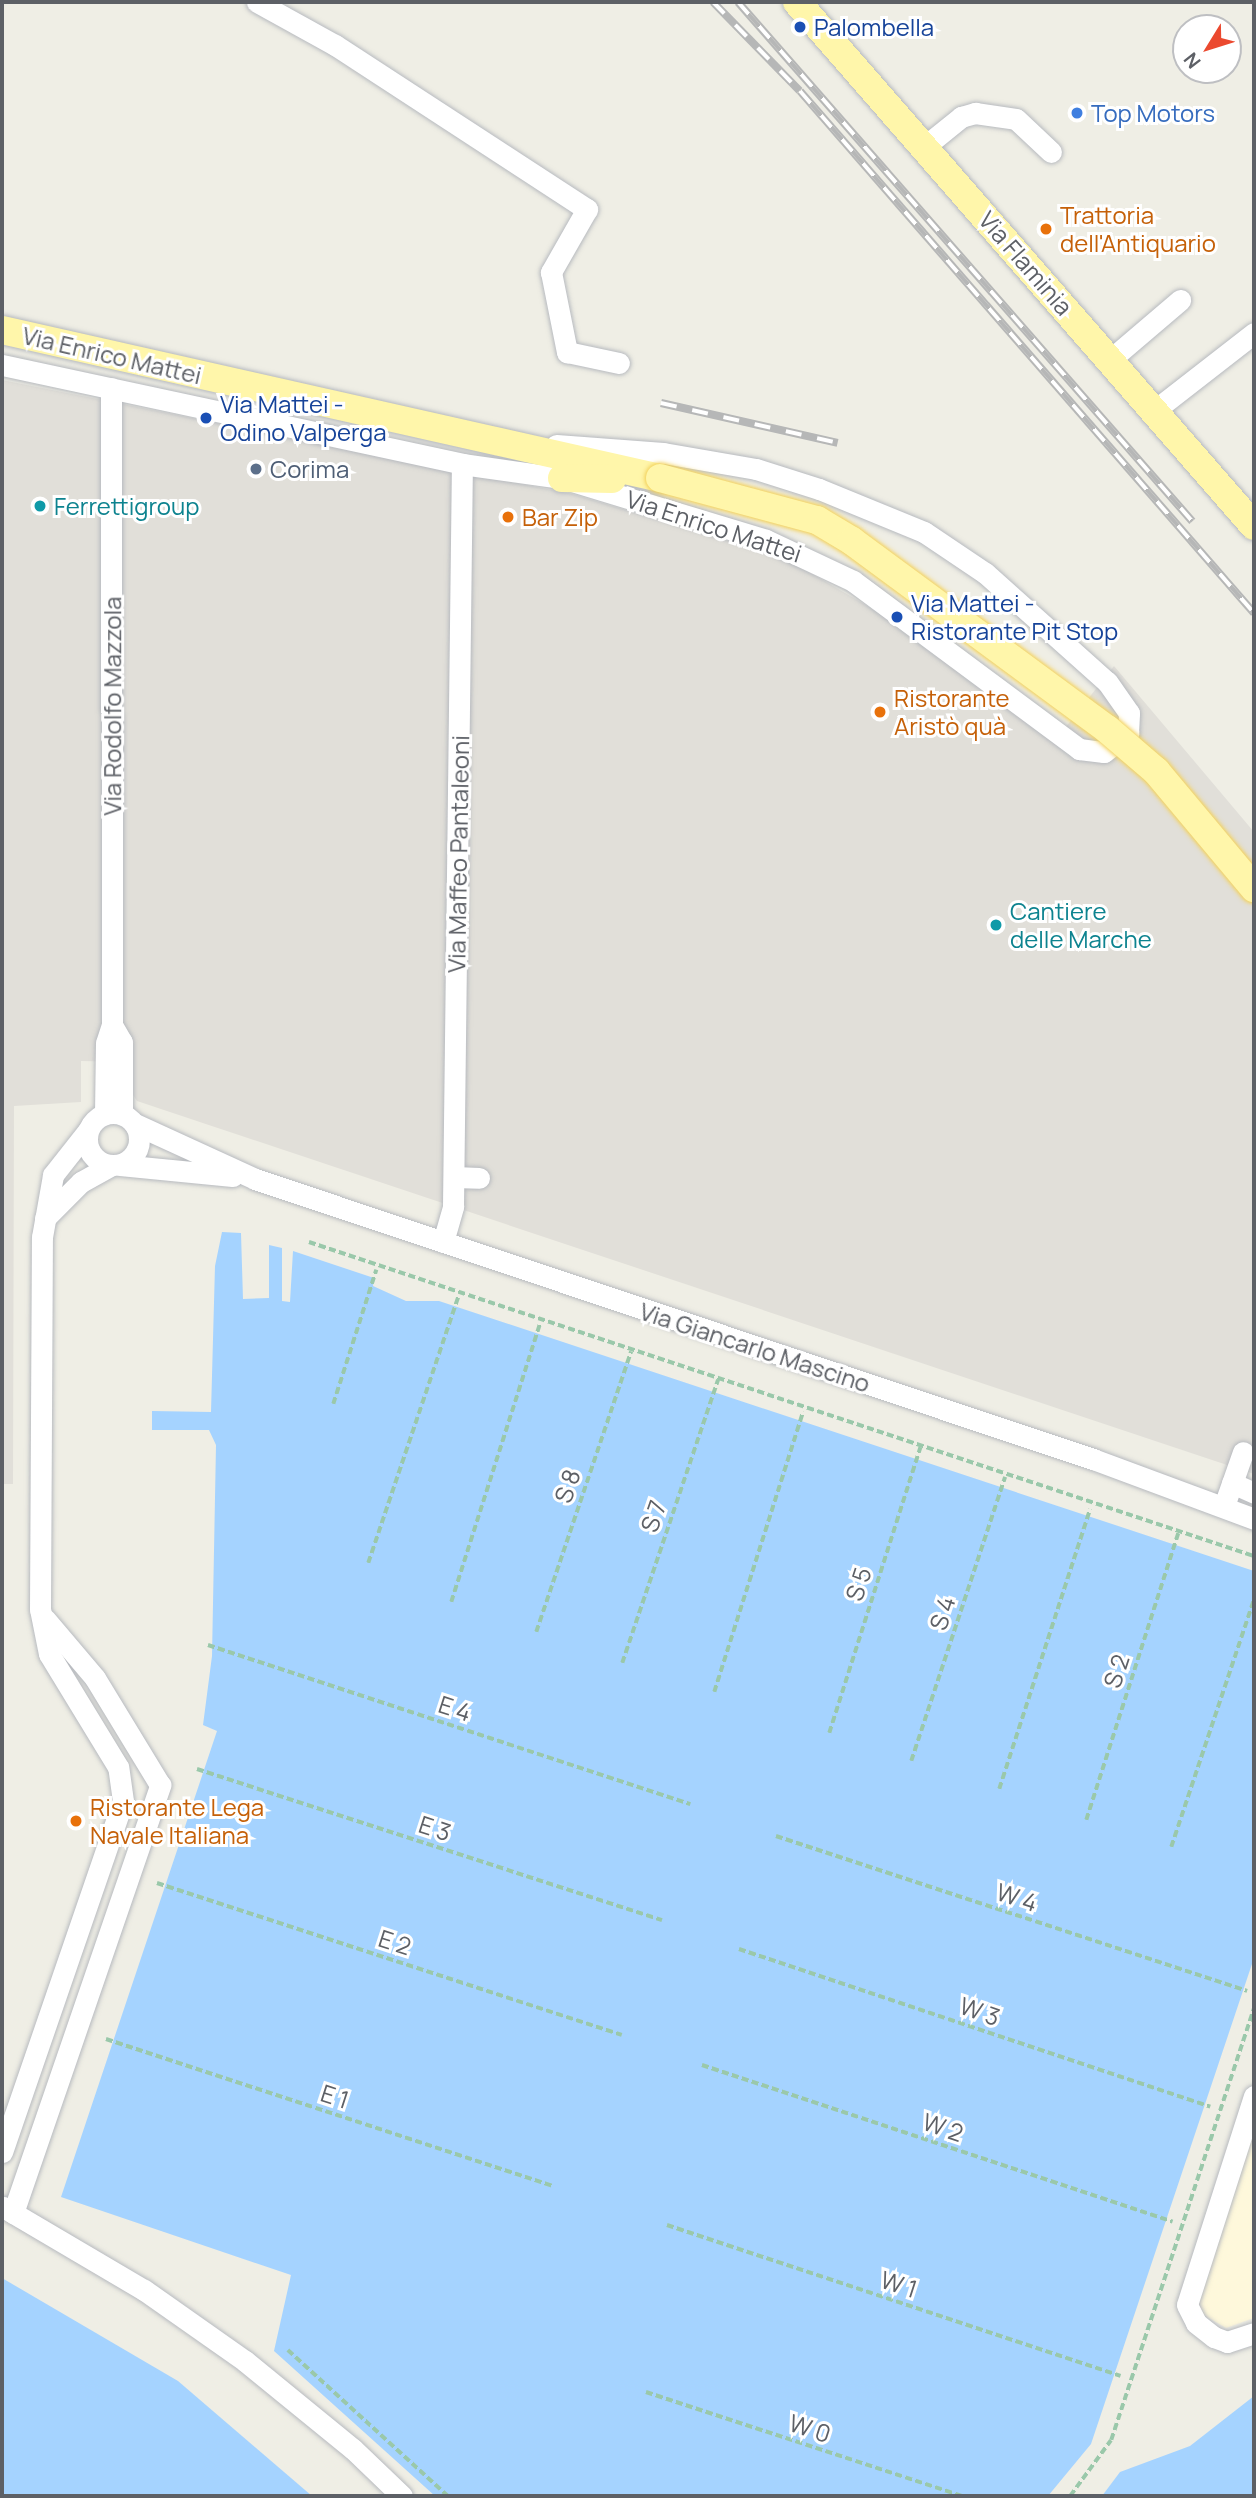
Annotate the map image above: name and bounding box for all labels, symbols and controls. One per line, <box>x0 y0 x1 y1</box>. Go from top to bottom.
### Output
place label: Palombella <box>814 13 934 41</box>
north arrow <box>1172 14 1242 84</box>
marker: Palombella <box>792 19 808 35</box>
text: N <box>1178 47 1206 74</box>
place label: Top Motors <box>1091 99 1215 127</box>
marker: Top Motors <box>1069 105 1085 121</box>
place label: Trattoria dell'Antiquario <box>1060 201 1216 257</box>
street label: Via Flaminia <box>973 205 1079 321</box>
marker: Trattoria dell'Antiquario <box>1038 221 1054 237</box>
street label: Via Enrico Mattei <box>20 320 204 390</box>
place label: Via Mattei - Odino Valperga <box>220 390 387 446</box>
marker: Via Mattei - Odino Valperga <box>198 410 214 426</box>
place label: Corima <box>270 455 349 483</box>
marker: Corima <box>248 461 264 477</box>
street label: Via Enrico Mattei <box>623 484 805 568</box>
place label: Ferrettigroup <box>54 492 200 520</box>
marker: Ferrettigroup <box>32 498 48 514</box>
place label: Bar Zip <box>522 503 598 531</box>
marker: Bar Zip <box>500 509 516 525</box>
place label: Via Mattei - Ristorante Pit Stop <box>911 589 1118 645</box>
street label: Via Rodolfo Mazzola <box>98 596 126 816</box>
marker: Via Mattei - Ristorante Pit Stop <box>889 609 905 625</box>
place label: Ristorante Aristò quà <box>894 684 1010 740</box>
marker: Ristorante Aristò quà <box>872 704 888 720</box>
street label: Via Maffeo Pantaleoni <box>442 735 474 973</box>
place label: Cantiere delle Marche <box>1010 897 1152 953</box>
marker: Cantiere delle Marche <box>988 917 1004 933</box>
street label: Via Giancarlo Mascino <box>636 1296 874 1398</box>
street label: S 8 <box>548 1465 586 1507</box>
street label: S 7 <box>634 1496 672 1536</box>
street label: S 5 <box>839 1564 877 1604</box>
street label: S 4 <box>923 1593 961 1633</box>
street label: S 2 <box>1097 1651 1135 1691</box>
street label: E 4 <box>435 1689 475 1727</box>
place label: Ristorante Lega Navale Italiana <box>90 1793 264 1849</box>
street label: E 3 <box>415 1809 455 1847</box>
marker: Ristorante Lega Navale Italiana <box>68 1813 84 1829</box>
street label: W 4 <box>993 1877 1041 1917</box>
street label: E 2 <box>375 1923 415 1961</box>
street label: W 3 <box>956 1991 1004 2031</box>
street label: E 1 <box>317 2078 353 2114</box>
street label: W 2 <box>919 2107 967 2147</box>
street label: W 1 <box>877 2265 921 2303</box>
street label: W 0 <box>786 2408 834 2448</box>

